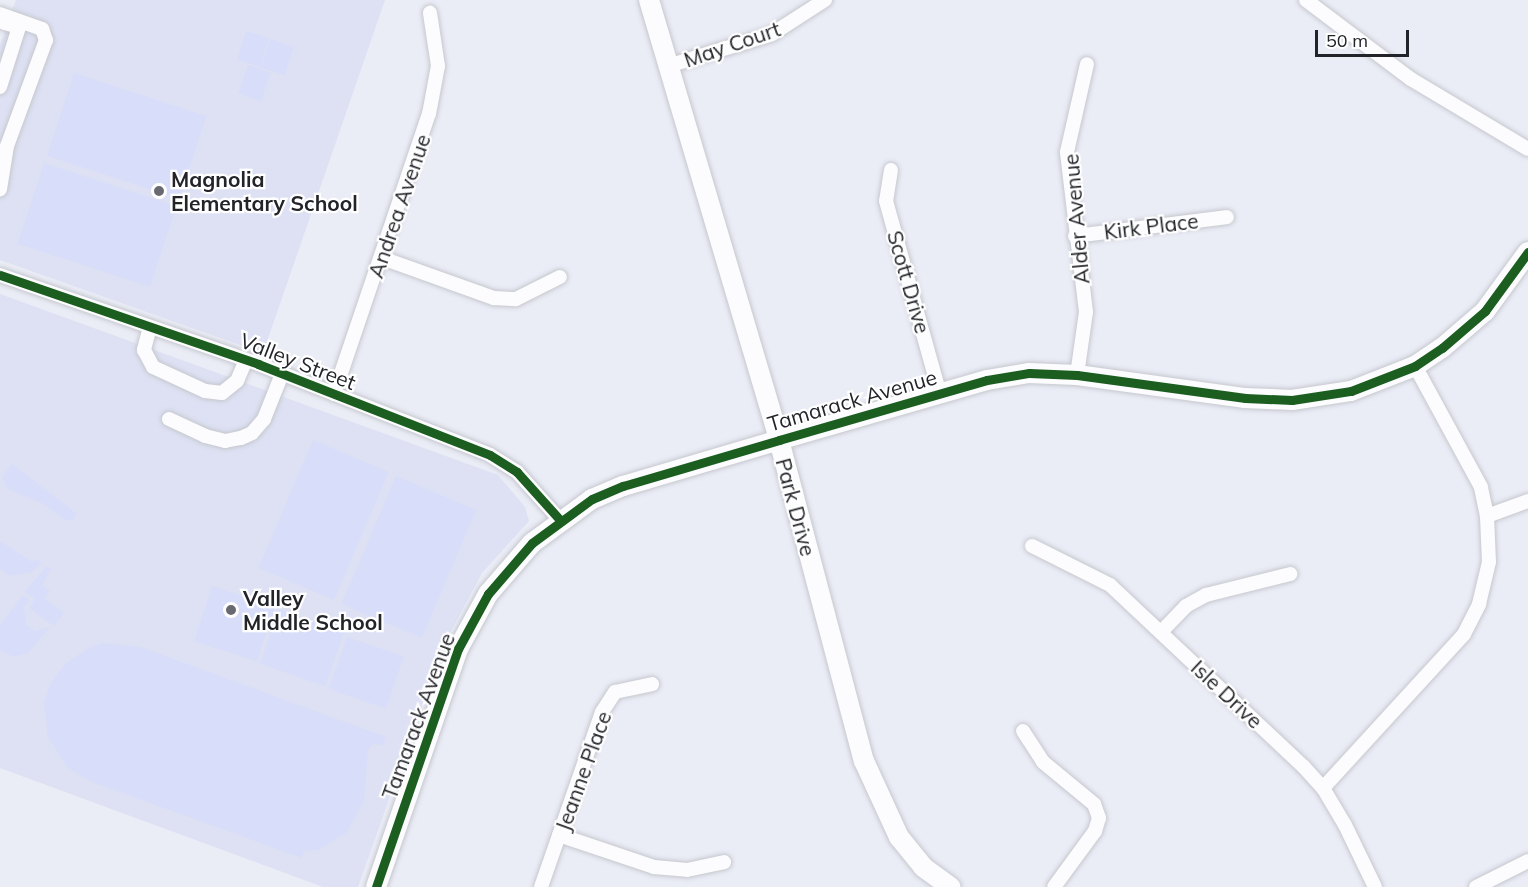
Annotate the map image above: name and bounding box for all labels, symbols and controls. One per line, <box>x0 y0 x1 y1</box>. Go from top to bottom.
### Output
street label: May Court <box>680 16 784 72</box>
scale bar <box>1318 18 1412 56</box>
text: 50 m <box>1326 29 1368 52</box>
street label: Andrea Avenue <box>363 131 435 281</box>
street label: Alder Avenue <box>1058 153 1094 285</box>
place label: Magnolia Elementary School <box>171 166 358 216</box>
marker: Magnolia Elementary School <box>152 184 166 198</box>
street label: Kirk Place <box>1102 208 1200 244</box>
street label: Scott Drive <box>882 228 936 336</box>
street label: Valley Street <box>237 327 359 395</box>
street label: Tamarack Avenue <box>765 364 939 436</box>
street label: Park Drive <box>771 455 821 559</box>
place label: Valley Middle School <box>243 585 383 635</box>
marker: Valley Middle School <box>224 603 238 617</box>
street label: Tamarack Avenue <box>376 630 460 802</box>
street label: Isle Drive <box>1186 655 1268 733</box>
street label: Jeanne Place <box>550 708 616 834</box>

